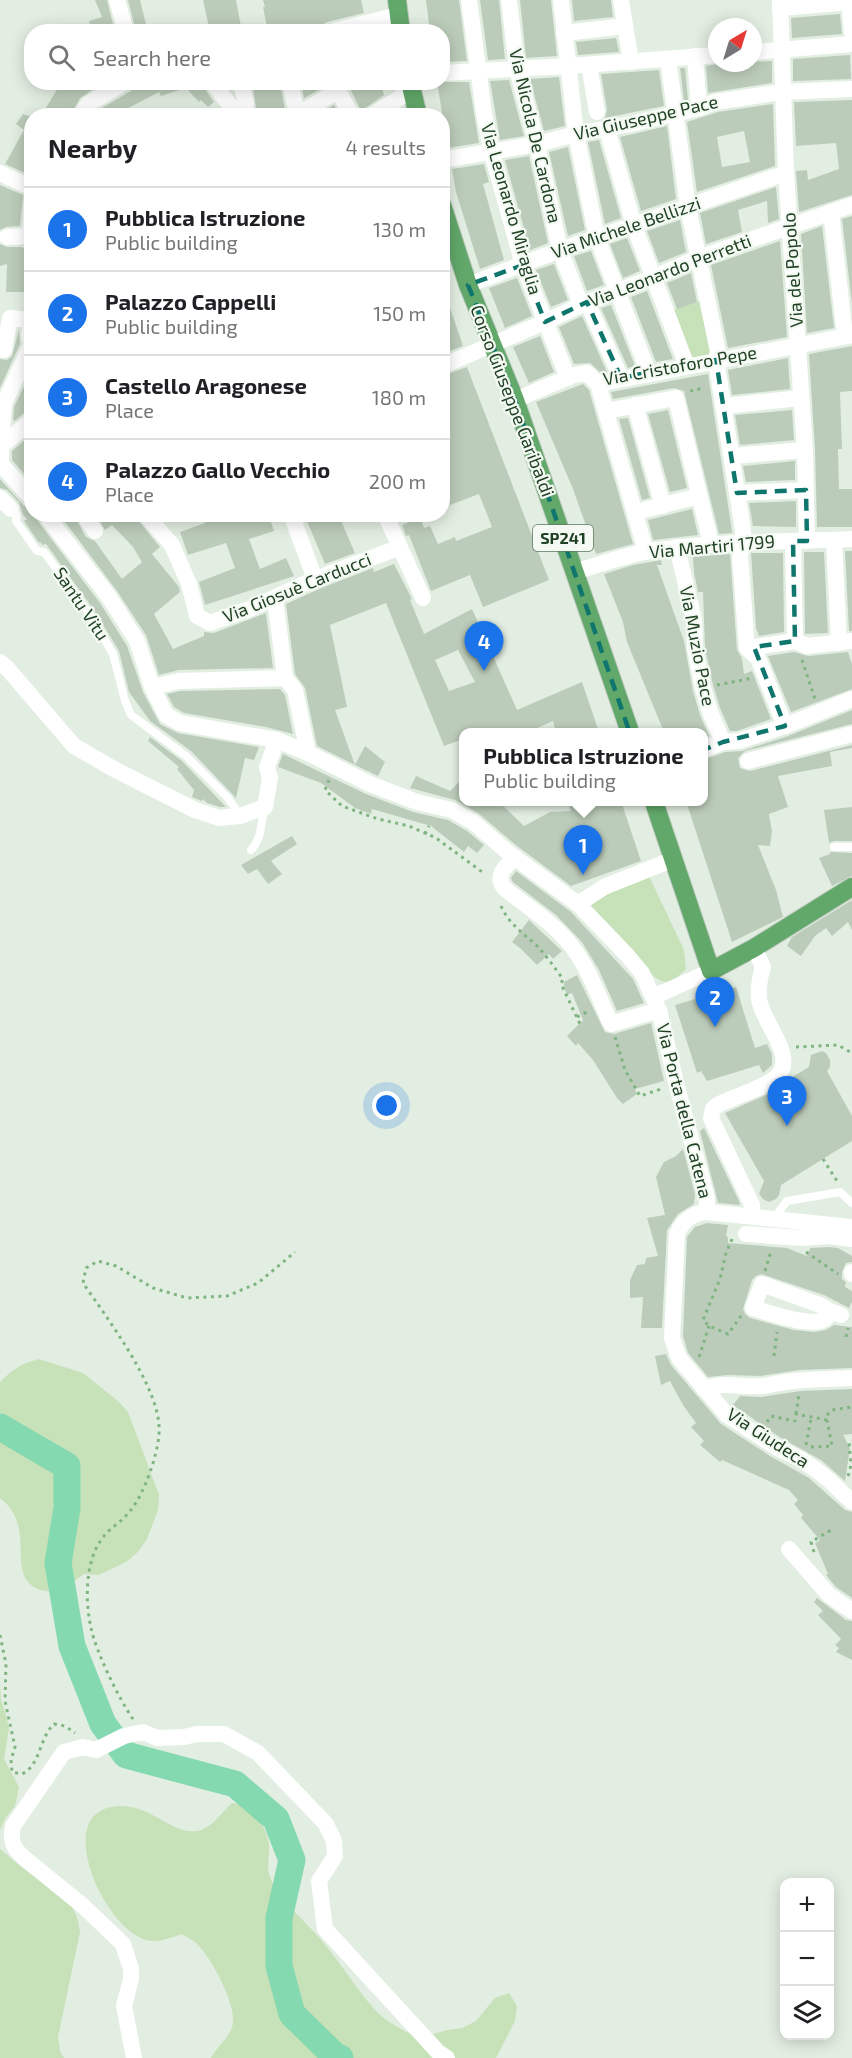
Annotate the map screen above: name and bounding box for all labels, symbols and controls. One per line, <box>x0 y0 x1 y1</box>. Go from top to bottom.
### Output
north arrow <box>708 18 762 72</box>
search box <box>24 24 450 90</box>
icon: search <box>45 41 78 74</box>
text: Search here <box>93 44 211 70</box>
street label: Via Nicola De Cardona <box>505 46 567 225</box>
street label: Via Giuseppe Pace <box>571 90 720 144</box>
street label: Via Leonardo Miraglia <box>477 120 547 297</box>
text: Nearby <box>48 132 137 163</box>
text: 4 results <box>346 135 426 159</box>
street label: Via Michele Bellizzi <box>548 191 703 263</box>
text: Pubblica Istruzione <box>105 204 305 230</box>
street label: Via del Popolo <box>777 212 807 328</box>
text: 1 <box>63 217 72 241</box>
text: 130 m <box>373 217 426 241</box>
street label: Via Leonardo Perretti <box>585 229 754 311</box>
text: Public building <box>105 230 238 254</box>
text: Palazzo Cappelli <box>105 288 276 314</box>
text: 2 <box>62 301 73 325</box>
text: 150 m <box>373 301 426 325</box>
street label: Corso Giuseppe Garibaldi <box>466 302 560 500</box>
text: Public building <box>105 314 238 338</box>
street label: Via Cristoforo Pepe <box>601 341 759 389</box>
text: Castello Aragonese <box>105 372 307 398</box>
text: 3 <box>62 385 73 409</box>
text: 180 m <box>372 385 426 409</box>
text: Place <box>105 398 154 422</box>
text: Palazzo Gallo Vecchio <box>105 456 330 482</box>
text: 4 <box>61 469 74 493</box>
text: 200 m <box>369 469 426 493</box>
text: Place <box>105 482 154 506</box>
road number: SP241 <box>533 525 593 551</box>
street label: Via Martiri 1799 <box>648 530 776 562</box>
street label: Via Giosuè Carducci <box>219 547 374 627</box>
street label: Santu Vitu <box>49 563 114 644</box>
street label: Via Muzio Pace <box>676 584 720 708</box>
pin: 4 <box>464 622 504 671</box>
popup <box>459 728 708 806</box>
text: Pubblica Istruzione <box>483 742 684 768</box>
text: Public building <box>483 768 616 792</box>
pin: 1 <box>564 826 602 875</box>
pin: 2 <box>696 978 734 1027</box>
street label: Via Porta della Catena <box>653 1021 717 1201</box>
pin: 3 <box>768 1076 806 1126</box>
your location <box>372 1091 401 1120</box>
street label: Via Giudeca <box>723 1402 814 1472</box>
map controls <box>780 1878 834 2040</box>
button: + <box>780 1878 834 1932</box>
button: − <box>780 1932 834 1986</box>
button: layers <box>780 1986 834 2040</box>

